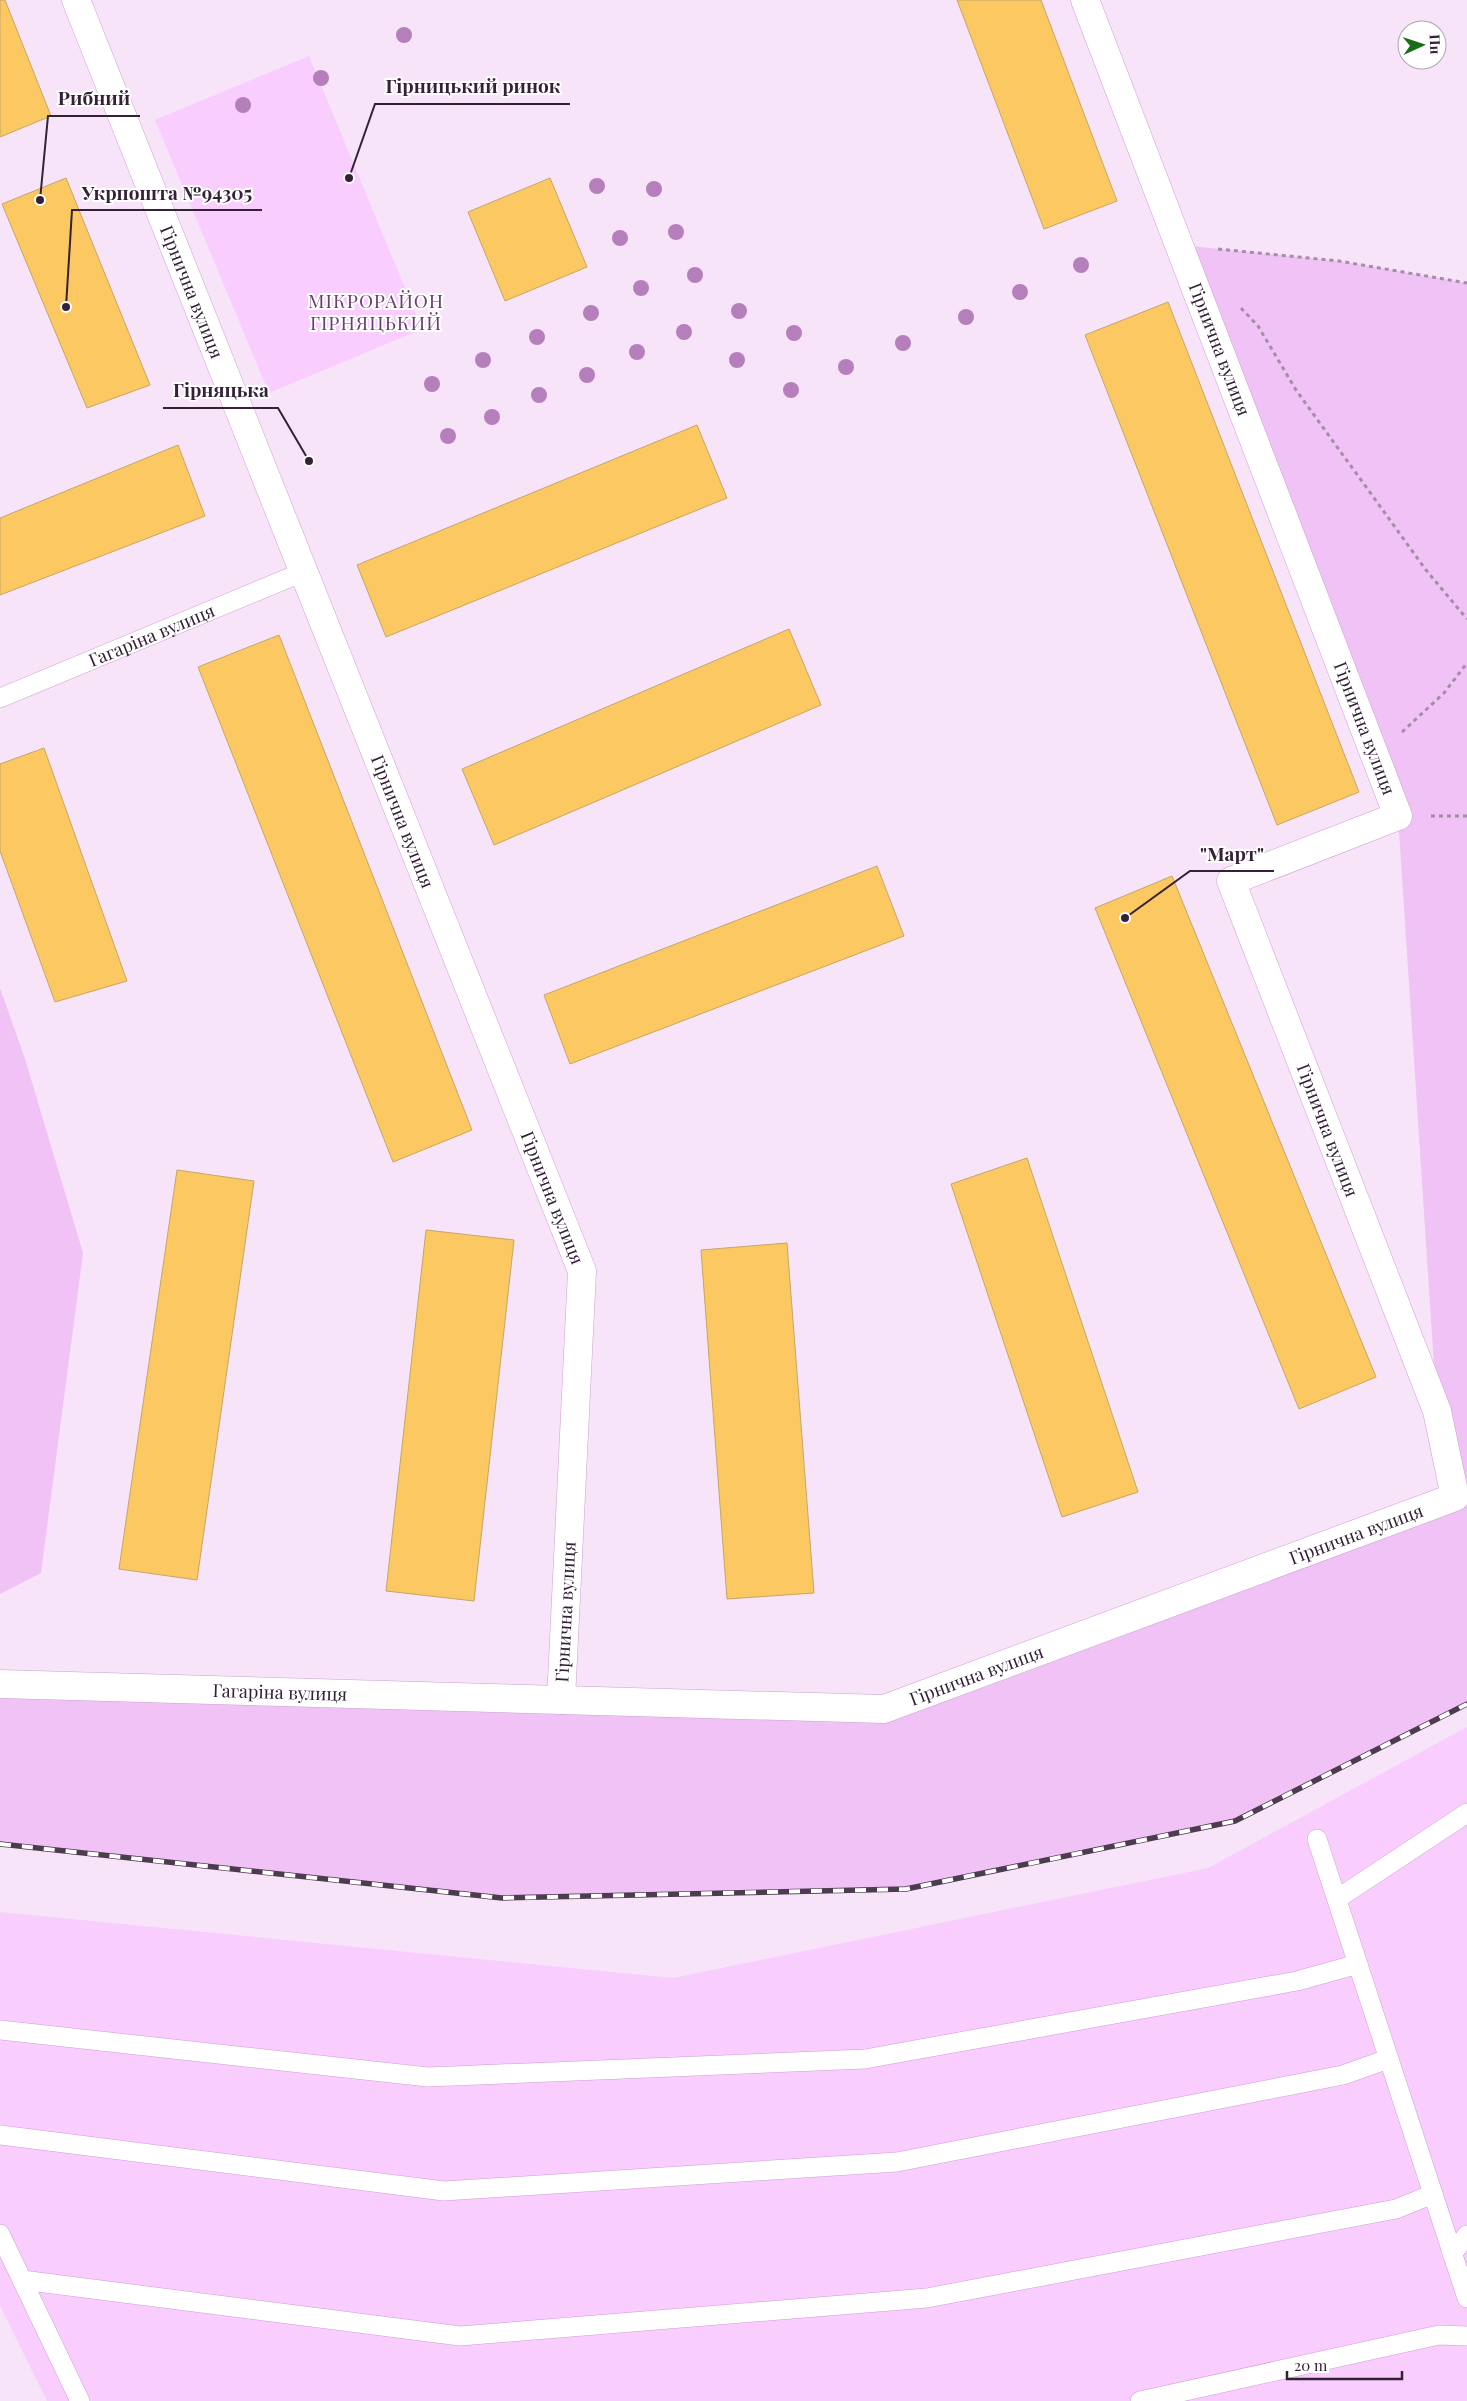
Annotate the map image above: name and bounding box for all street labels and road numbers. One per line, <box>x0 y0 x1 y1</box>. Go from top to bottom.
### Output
street label: Гірнична вулиця <box>155 222 230 362</box>
street label: Гірнична вулиця <box>1184 279 1257 419</box>
street label: Гагаріна вулиця <box>85 598 218 672</box>
street label: Гірнична вулиця <box>1329 658 1402 798</box>
street label: Гірнична вулиця <box>366 751 440 892</box>
street label: Гірнична вулиця <box>1292 1060 1365 1200</box>
street label: Гірнична вулиця <box>516 1128 590 1268</box>
street label: Гірнична вулиця <box>1286 1498 1427 1570</box>
street label: Гірнична вулиця <box>549 1541 581 1683</box>
street label: Гірнична вулиця <box>906 1639 1047 1711</box>
street label: Гагаріна вулиця <box>212 1678 348 1706</box>

